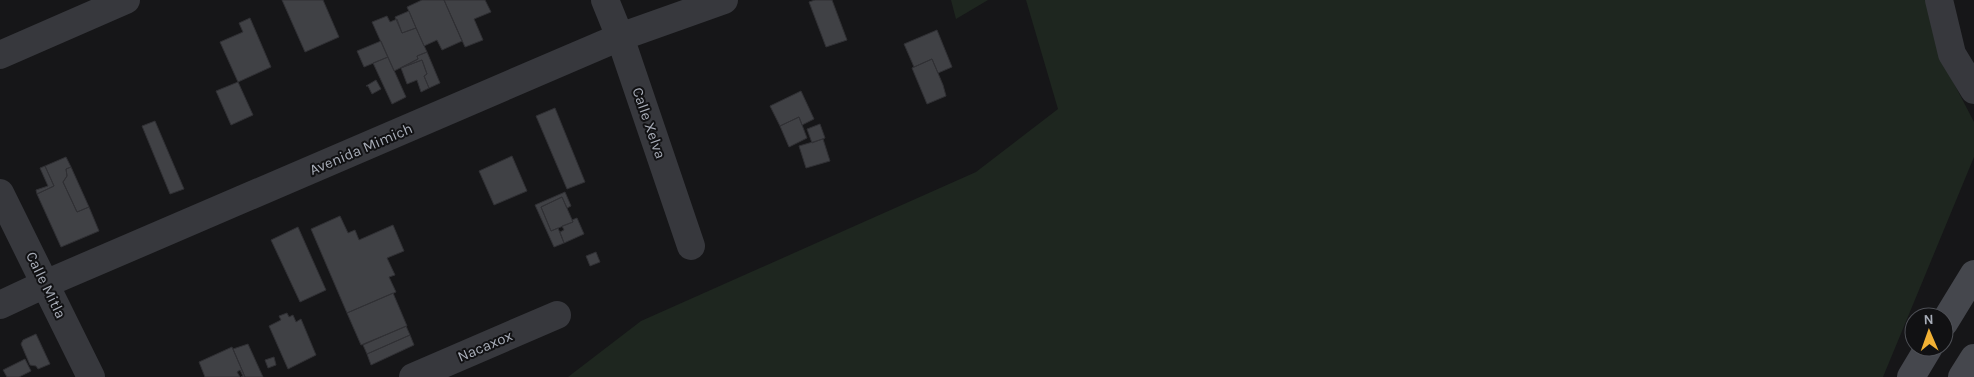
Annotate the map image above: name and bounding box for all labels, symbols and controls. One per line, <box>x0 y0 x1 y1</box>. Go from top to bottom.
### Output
street label: Calle Xelva <box>628 85 670 161</box>
street label: Avenida Mimich <box>307 119 415 179</box>
street label: Calle Mitla <box>22 249 70 321</box>
north arrow <box>1904 307 1954 357</box>
text: N <box>1923 311 1934 328</box>
street label: Nacaxox <box>455 326 516 366</box>

